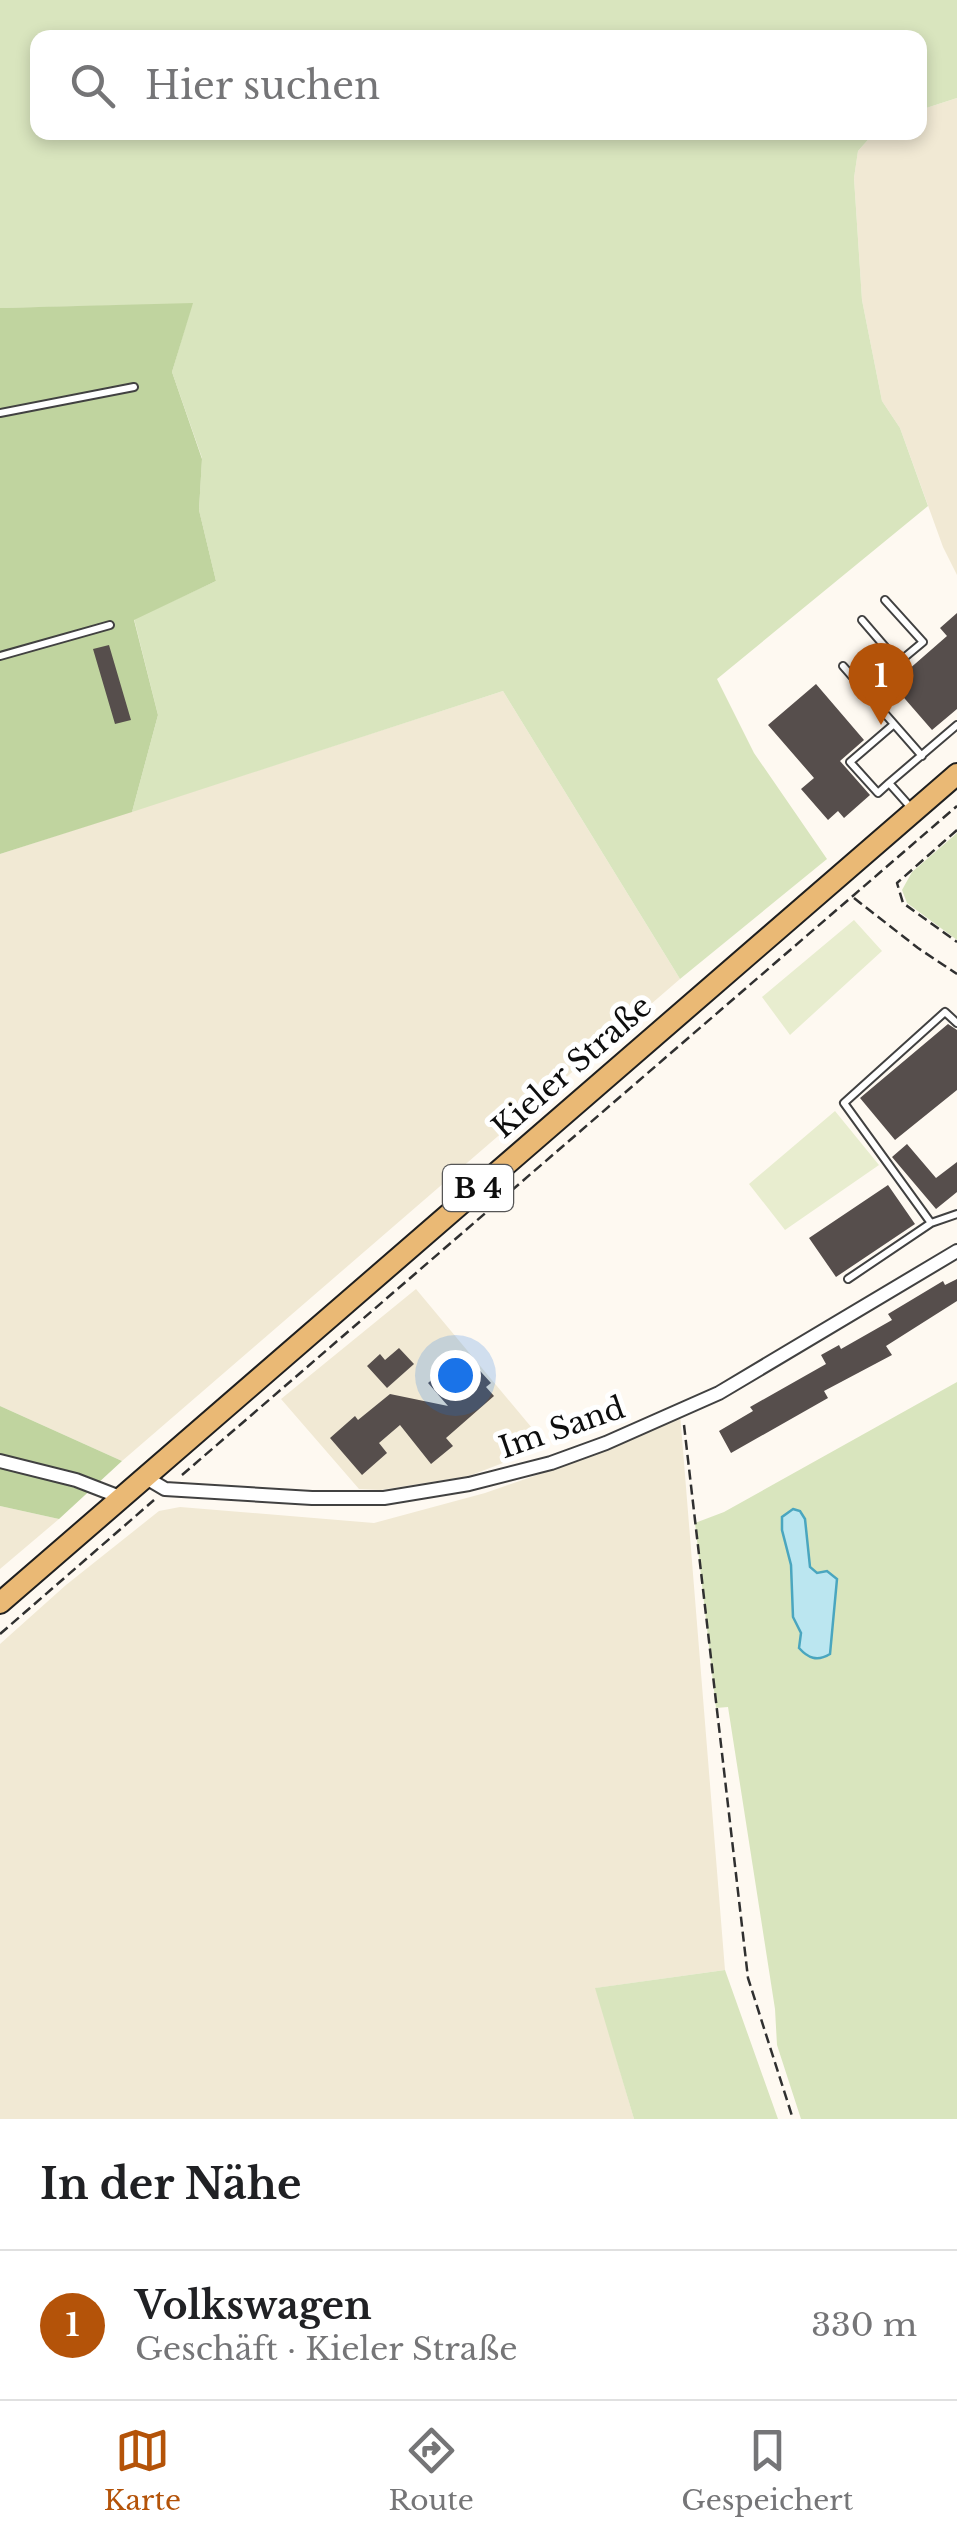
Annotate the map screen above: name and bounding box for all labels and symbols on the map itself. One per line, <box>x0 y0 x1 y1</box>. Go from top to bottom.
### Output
pin: 1 <box>848 642 914 725</box>
street label: Kieler Straße <box>484 987 659 1146</box>
road number: B 4 <box>443 1165 513 1211</box>
your location <box>430 1350 481 1401</box>
street label: Im Sand <box>494 1389 629 1466</box>

